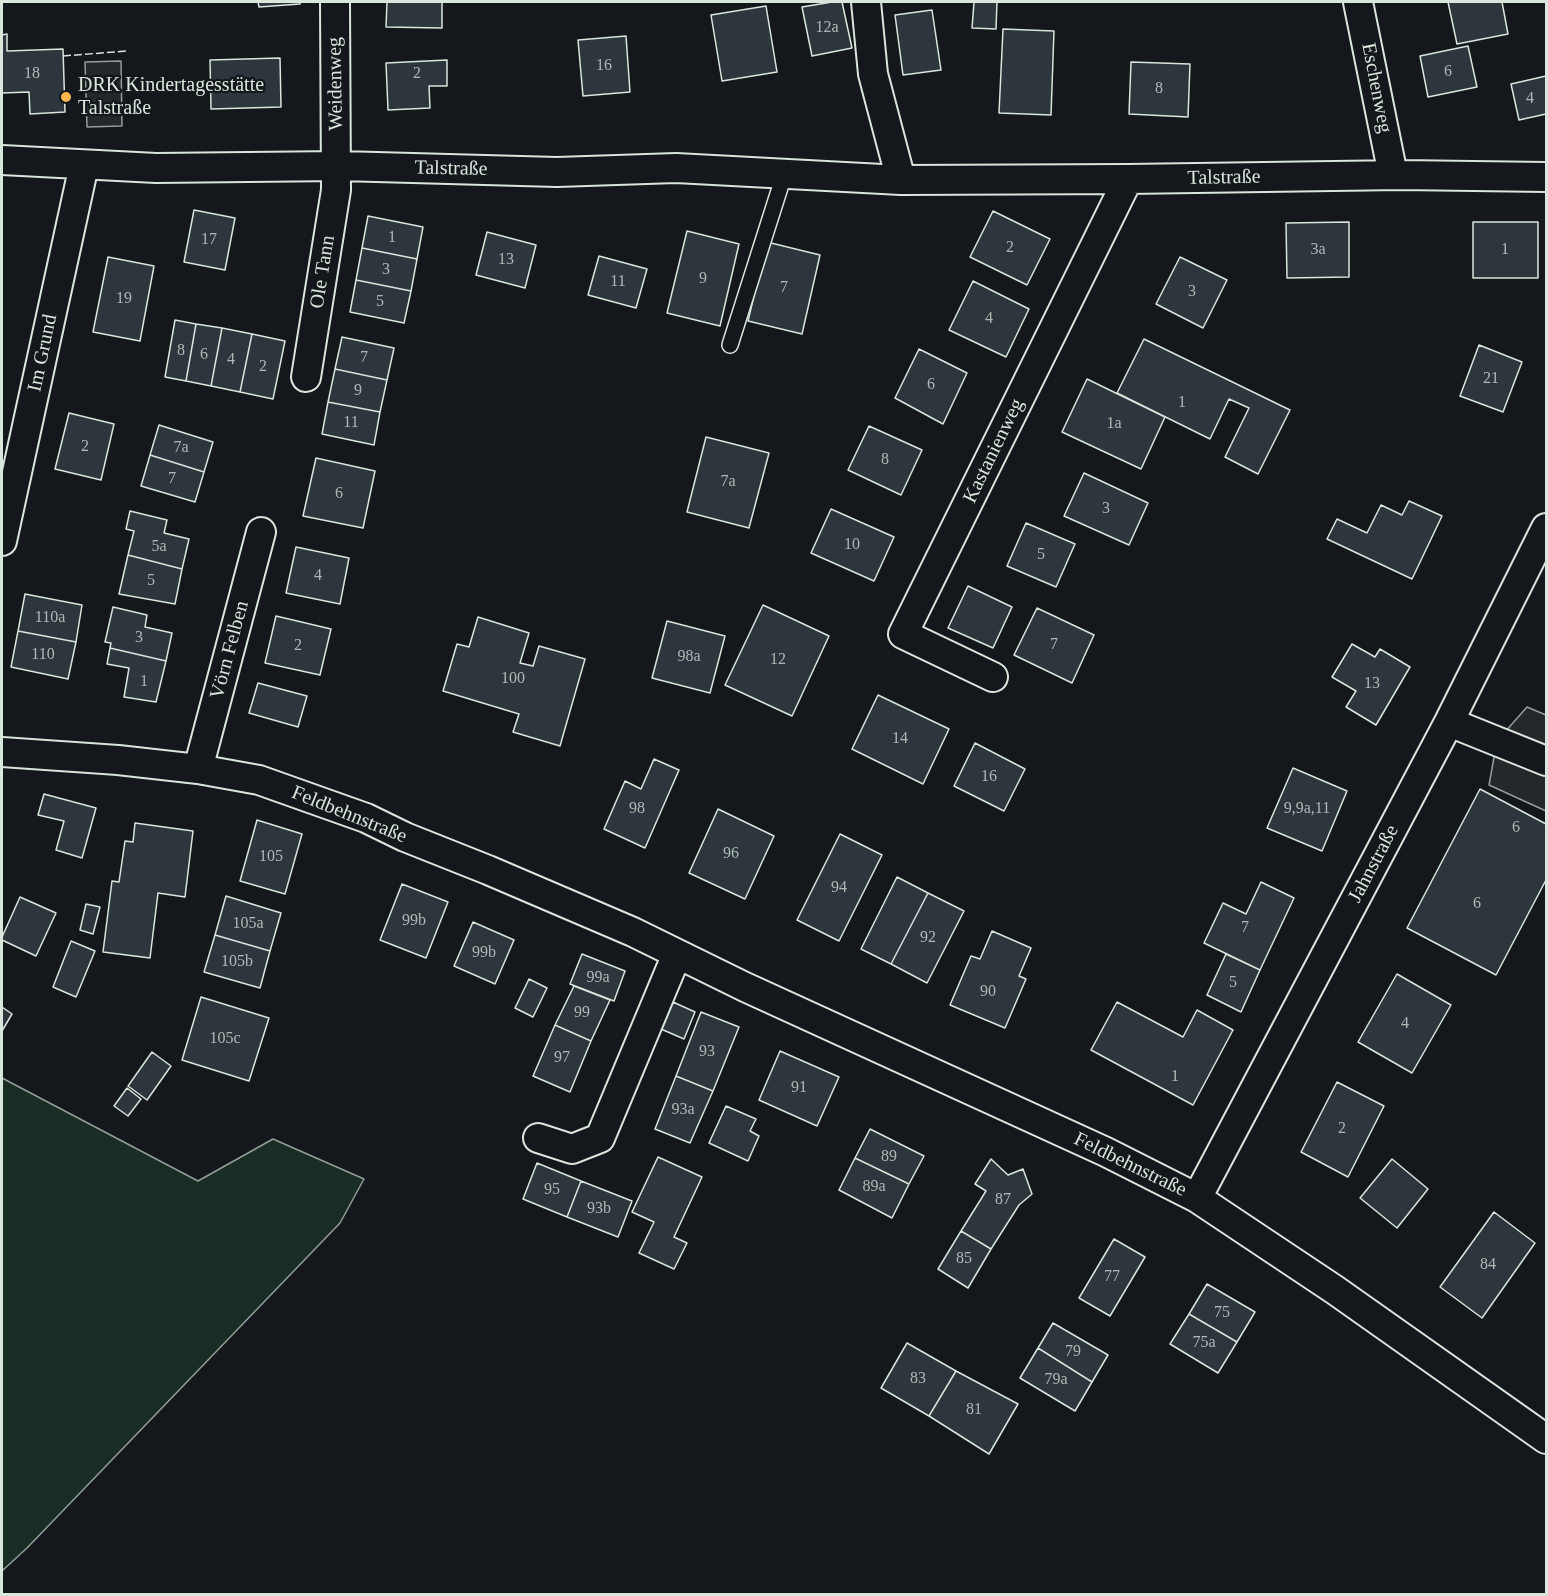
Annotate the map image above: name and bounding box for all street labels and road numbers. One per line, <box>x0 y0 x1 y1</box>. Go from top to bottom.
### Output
street label: Weidenweg <box>323 37 349 131</box>
street label: Eschenweg <box>1356 41 1396 135</box>
street label: Talstraße <box>414 156 488 182</box>
street label: Talstraße <box>1187 165 1261 191</box>
street label: Ole Tann <box>305 234 341 310</box>
street label: Im Grund <box>23 312 63 394</box>
street label: Kastanienweg <box>958 395 1030 507</box>
street label: Vörn Felben <box>205 598 255 702</box>
street label: Feldbehnstraße <box>288 781 410 849</box>
street label: Jahnstraße <box>1344 821 1404 907</box>
street label: Feldbehnstraße <box>1070 1127 1190 1203</box>

